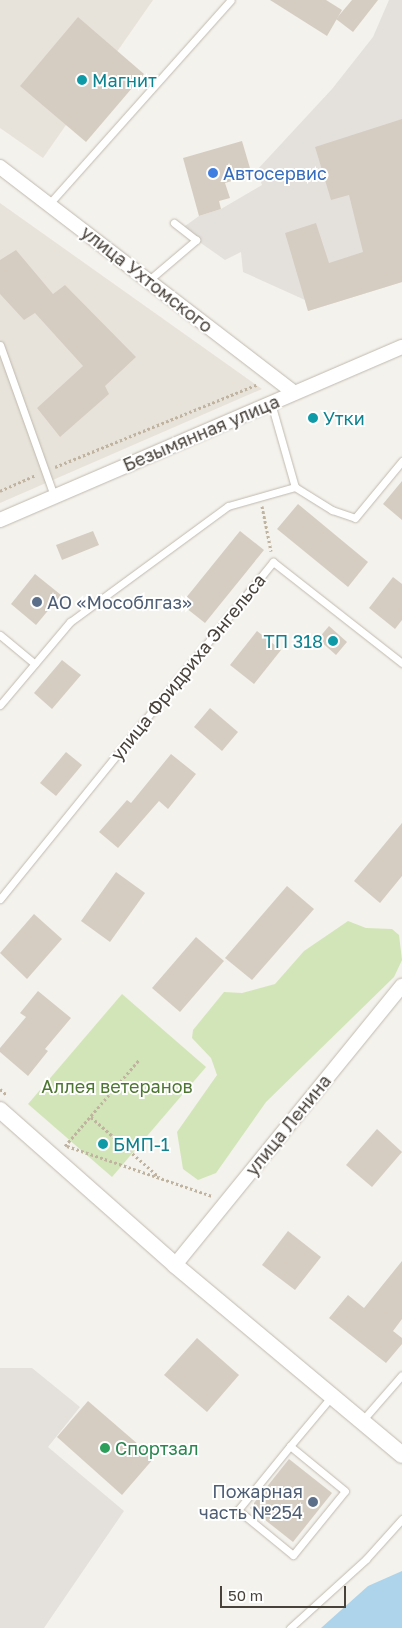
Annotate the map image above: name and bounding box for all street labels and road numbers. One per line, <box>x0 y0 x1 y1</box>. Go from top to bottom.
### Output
street label: улица Ухтомского <box>77 221 217 337</box>
street label: Безымянная улица <box>120 390 282 476</box>
street label: улица Фридриха Энгельса <box>106 569 270 765</box>
street label: улица Ленина <box>241 1070 335 1180</box>

